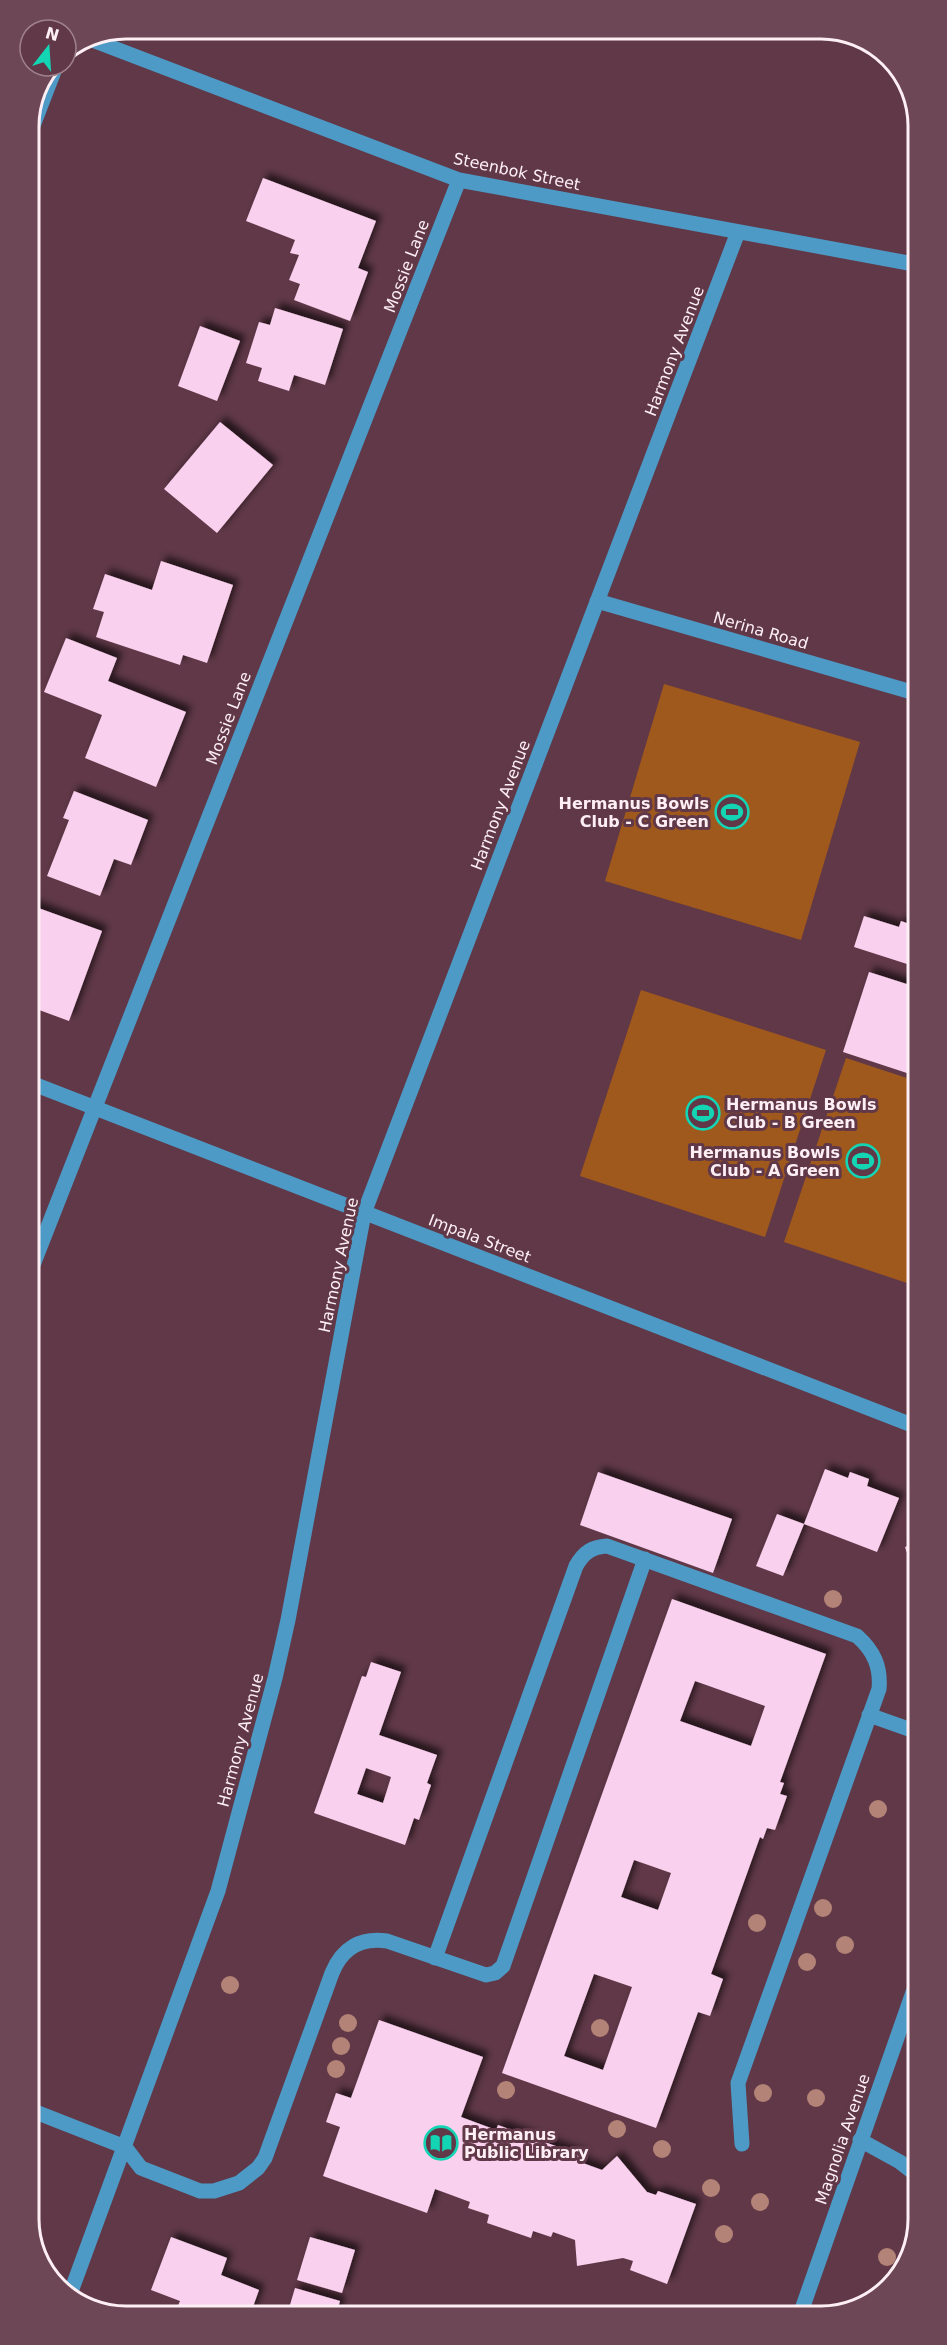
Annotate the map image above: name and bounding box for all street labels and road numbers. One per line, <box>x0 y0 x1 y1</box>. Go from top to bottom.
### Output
street label: Steenbok Street <box>452 149 582 194</box>
street label: Mossie Lane <box>380 217 433 315</box>
street label: Harmony Avenue <box>641 284 708 419</box>
street label: Nerina Road <box>711 608 811 653</box>
street label: Mossie Lane <box>202 669 255 767</box>
street label: Harmony Avenue <box>467 738 534 873</box>
street label: Harmony Avenue <box>315 1196 362 1334</box>
street label: Impala Street <box>426 1210 534 1267</box>
street label: Harmony Avenue <box>213 1671 267 1809</box>
street label: Magnolia Avenue <box>811 2071 874 2207</box>

